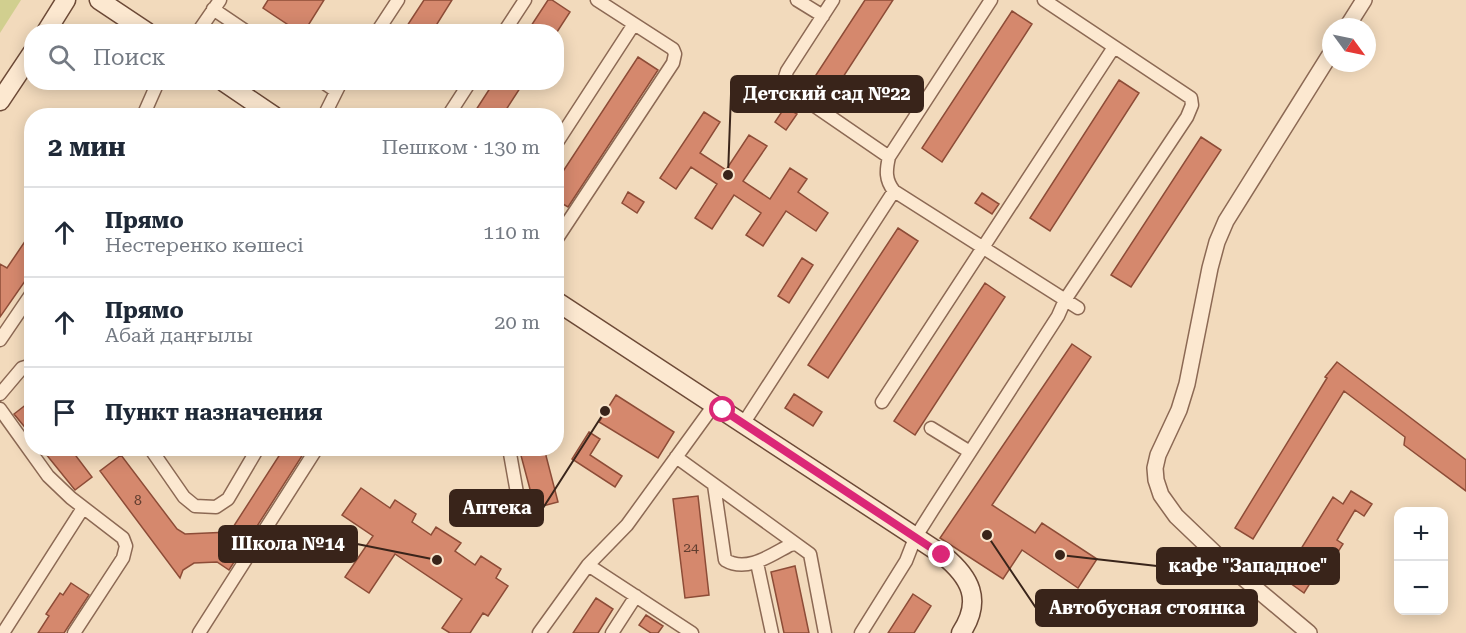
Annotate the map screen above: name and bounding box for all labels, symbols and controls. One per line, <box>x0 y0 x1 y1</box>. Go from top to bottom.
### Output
north arrow <box>1322 18 1376 72</box>
search box <box>24 24 564 90</box>
icon: search <box>45 41 78 74</box>
text: Поиск <box>93 45 165 70</box>
callout: Детский сад №22 <box>731 76 923 112</box>
text: Детский сад №22 <box>743 83 911 104</box>
text: 2 мин <box>48 132 126 162</box>
text: Пешком · 130 m <box>382 135 540 159</box>
text: Прямо <box>105 208 184 233</box>
icon: ahead <box>48 216 81 249</box>
text: 110 m <box>483 220 540 244</box>
text: Нестеренко көшесі <box>105 233 304 257</box>
text: Прямо <box>105 298 184 323</box>
icon: ahead <box>48 306 81 339</box>
text: 20 m <box>494 310 540 334</box>
text: Абай даңғылы <box>105 323 253 347</box>
icon: arrive <box>48 396 81 429</box>
route start <box>709 396 735 422</box>
text: Пункт назначения <box>105 400 323 425</box>
callout: Аптека <box>450 490 543 526</box>
house number: 8 <box>134 492 142 508</box>
text: Аптека <box>462 497 532 518</box>
map controls <box>1394 507 1448 615</box>
button: + <box>1394 507 1448 561</box>
callout: Школа №14 <box>219 526 357 562</box>
text: Школа №14 <box>231 533 345 554</box>
house number: 24 <box>683 539 699 555</box>
route end <box>928 541 954 567</box>
callout: кафе "Западное" <box>1157 548 1339 584</box>
text: кафе "Западное" <box>1169 555 1327 576</box>
button: − <box>1394 561 1448 615</box>
callout: Автобусная стоянка <box>1036 590 1257 626</box>
text: Автобусная стоянка <box>1049 597 1245 618</box>

